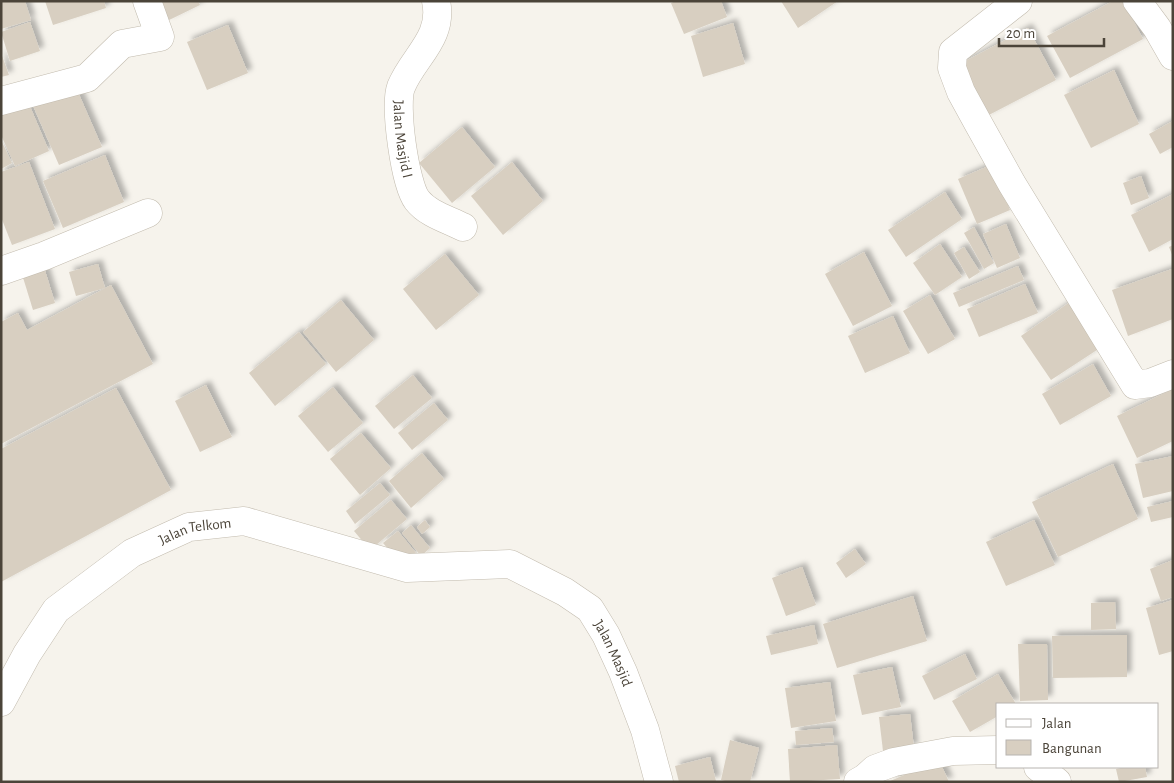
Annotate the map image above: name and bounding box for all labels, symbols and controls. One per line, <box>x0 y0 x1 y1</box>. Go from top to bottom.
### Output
scale bar <box>999 15 1104 47</box>
text: 20 m <box>1006 26 1035 41</box>
street label: Jalan Masjid I <box>391 100 415 180</box>
street label: Jalan Telkom <box>157 515 232 548</box>
street label: Jalan Masjid <box>591 617 635 689</box>
legend <box>996 703 1159 768</box>
text: Jalan <box>1042 716 1072 731</box>
text: Bangunan <box>1042 741 1102 756</box>

